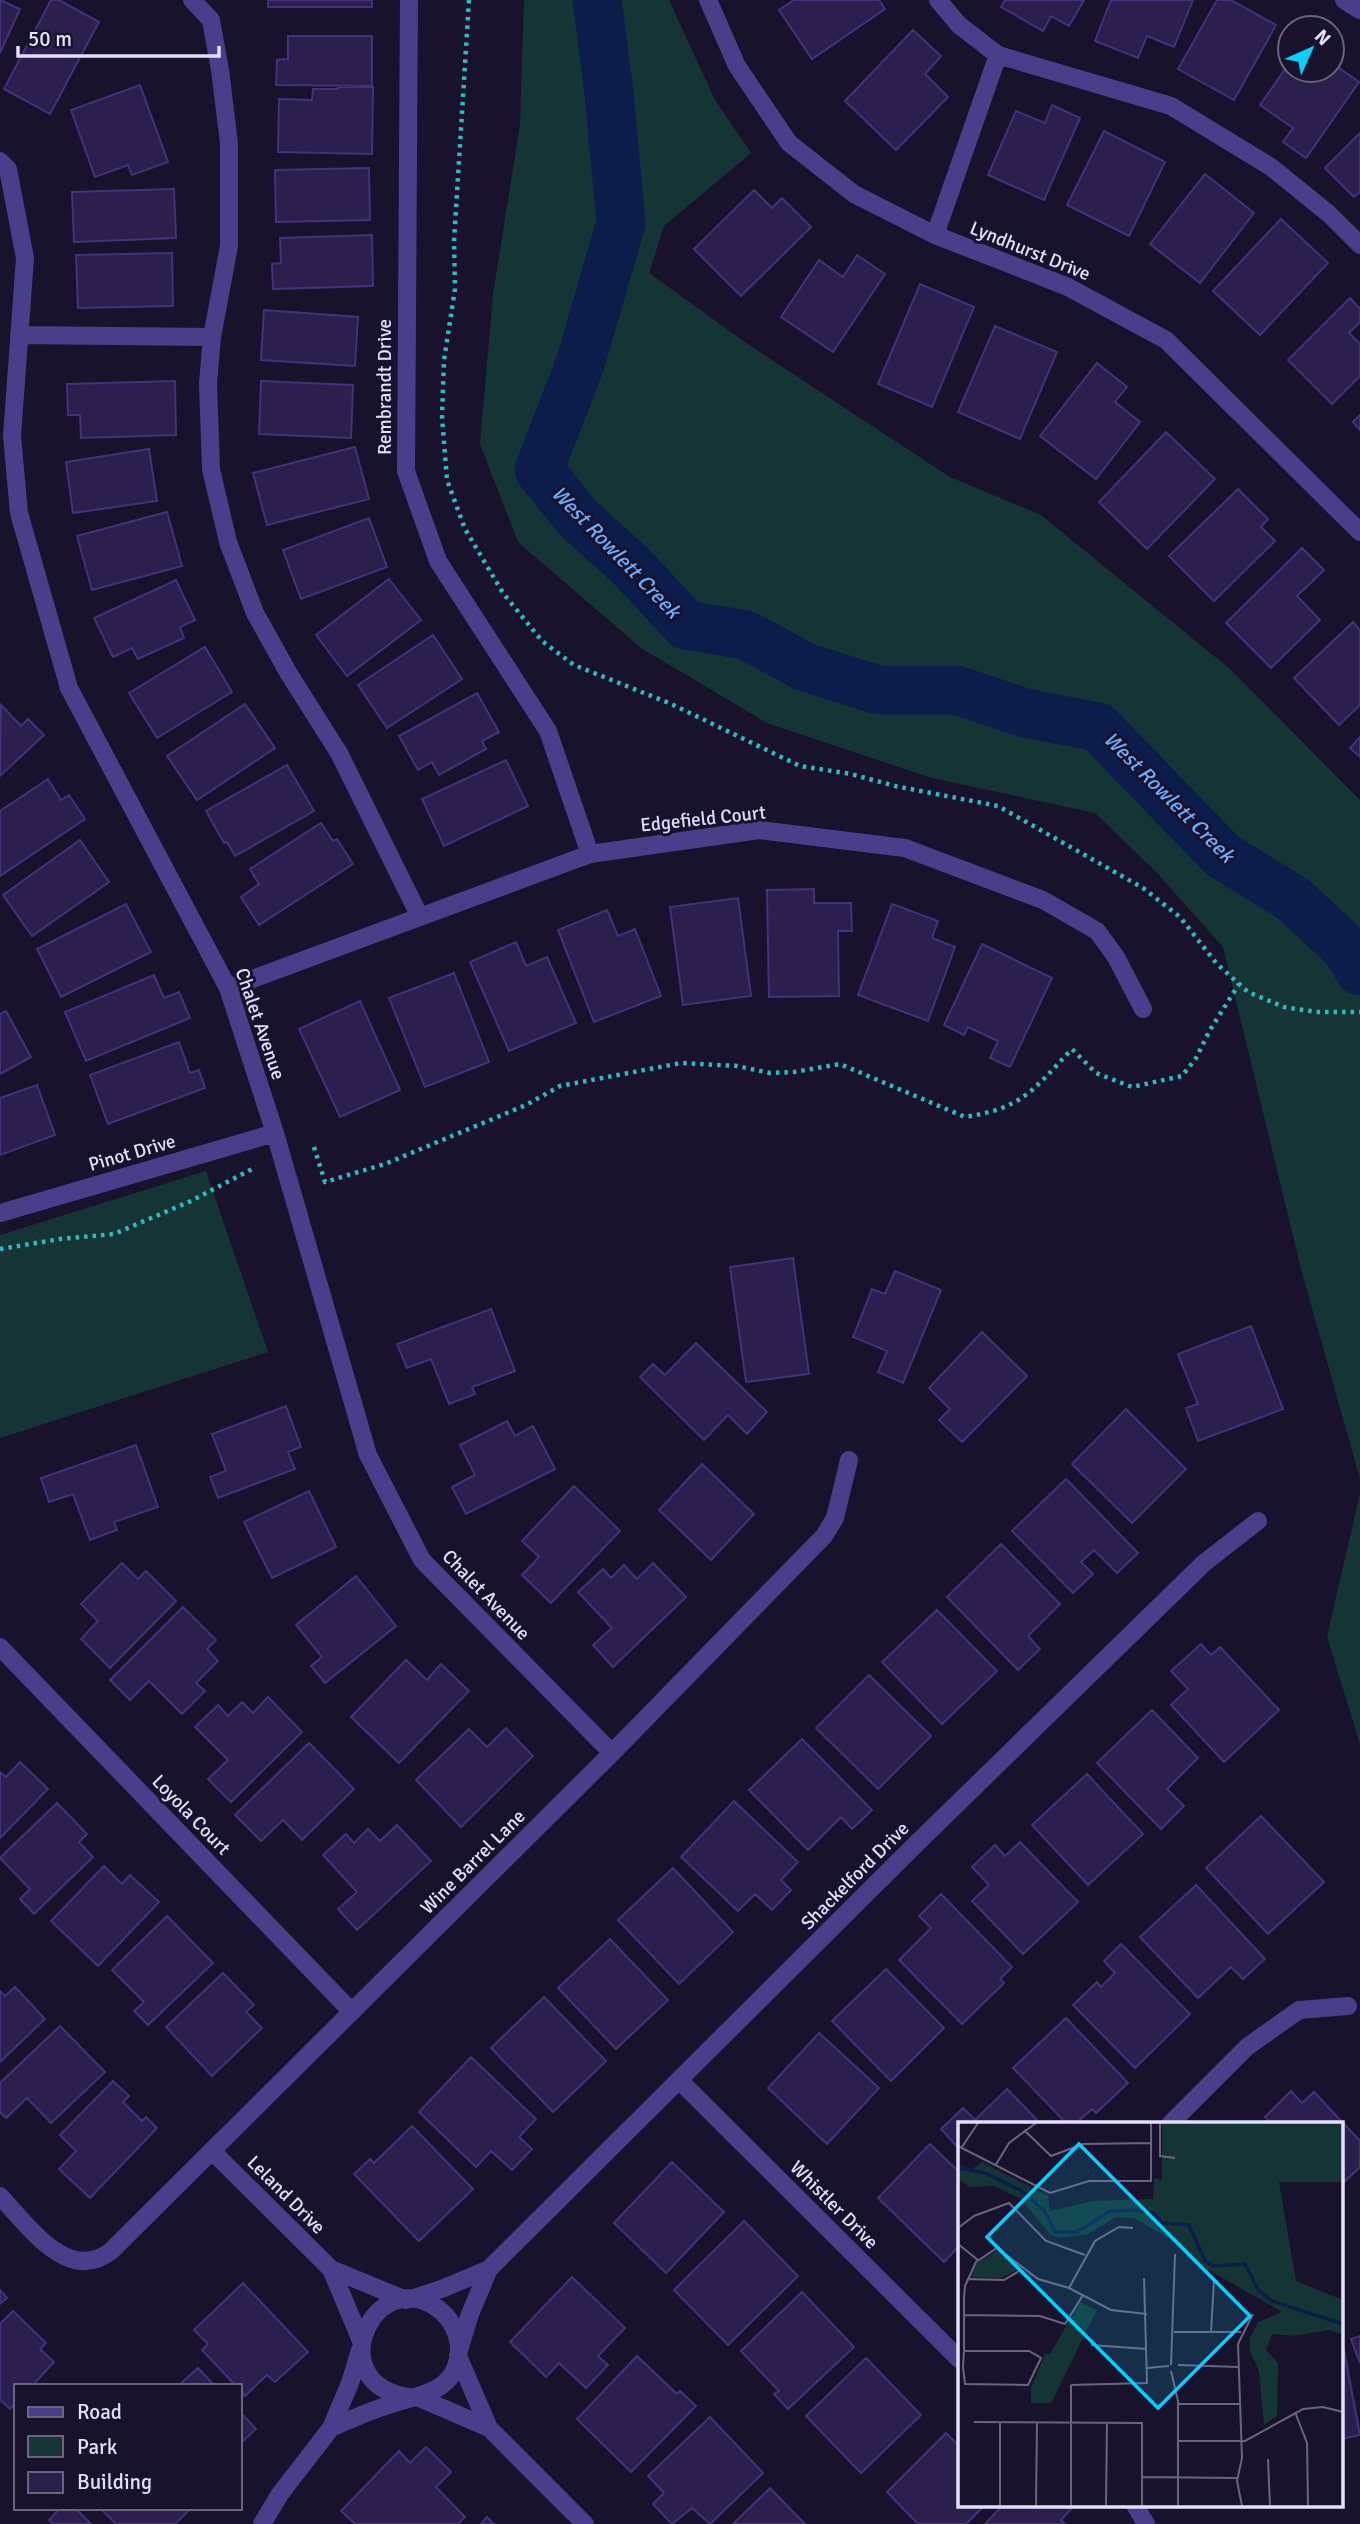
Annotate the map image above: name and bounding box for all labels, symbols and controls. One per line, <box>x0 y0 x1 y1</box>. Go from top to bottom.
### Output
scale bar <box>18 14 219 58</box>
north arrow <box>1276 14 1346 84</box>
text: N <box>1309 25 1335 51</box>
text: 50 m <box>28 26 72 52</box>
street label: Lyndhurst Drive <box>966 216 1094 286</box>
street label: Rembrandt Drive <box>373 319 397 455</box>
water label: West Rowlett Creek <box>546 480 688 625</box>
water label: West Rowlett Creek <box>1098 726 1242 870</box>
street label: Edgefield Court <box>639 800 767 838</box>
street label: Chalet Avenue <box>230 965 290 1083</box>
street label: Pinot Drive <box>86 1129 178 1177</box>
street label: Chalet Avenue <box>437 1545 535 1645</box>
street label: Loyola Court <box>147 1770 236 1860</box>
street label: Wine Barrel Lane <box>416 1805 530 1919</box>
street label: Shackelford Drive <box>796 1817 914 1935</box>
inset map <box>958 2122 1342 2506</box>
street label: Leland Drive <box>242 2151 330 2239</box>
street label: Whistler Drive <box>785 2156 883 2254</box>
legend <box>14 2384 242 2510</box>
text: Road <box>77 2399 122 2425</box>
text: Park <box>77 2434 118 2460</box>
text: Building <box>77 2469 152 2495</box>

